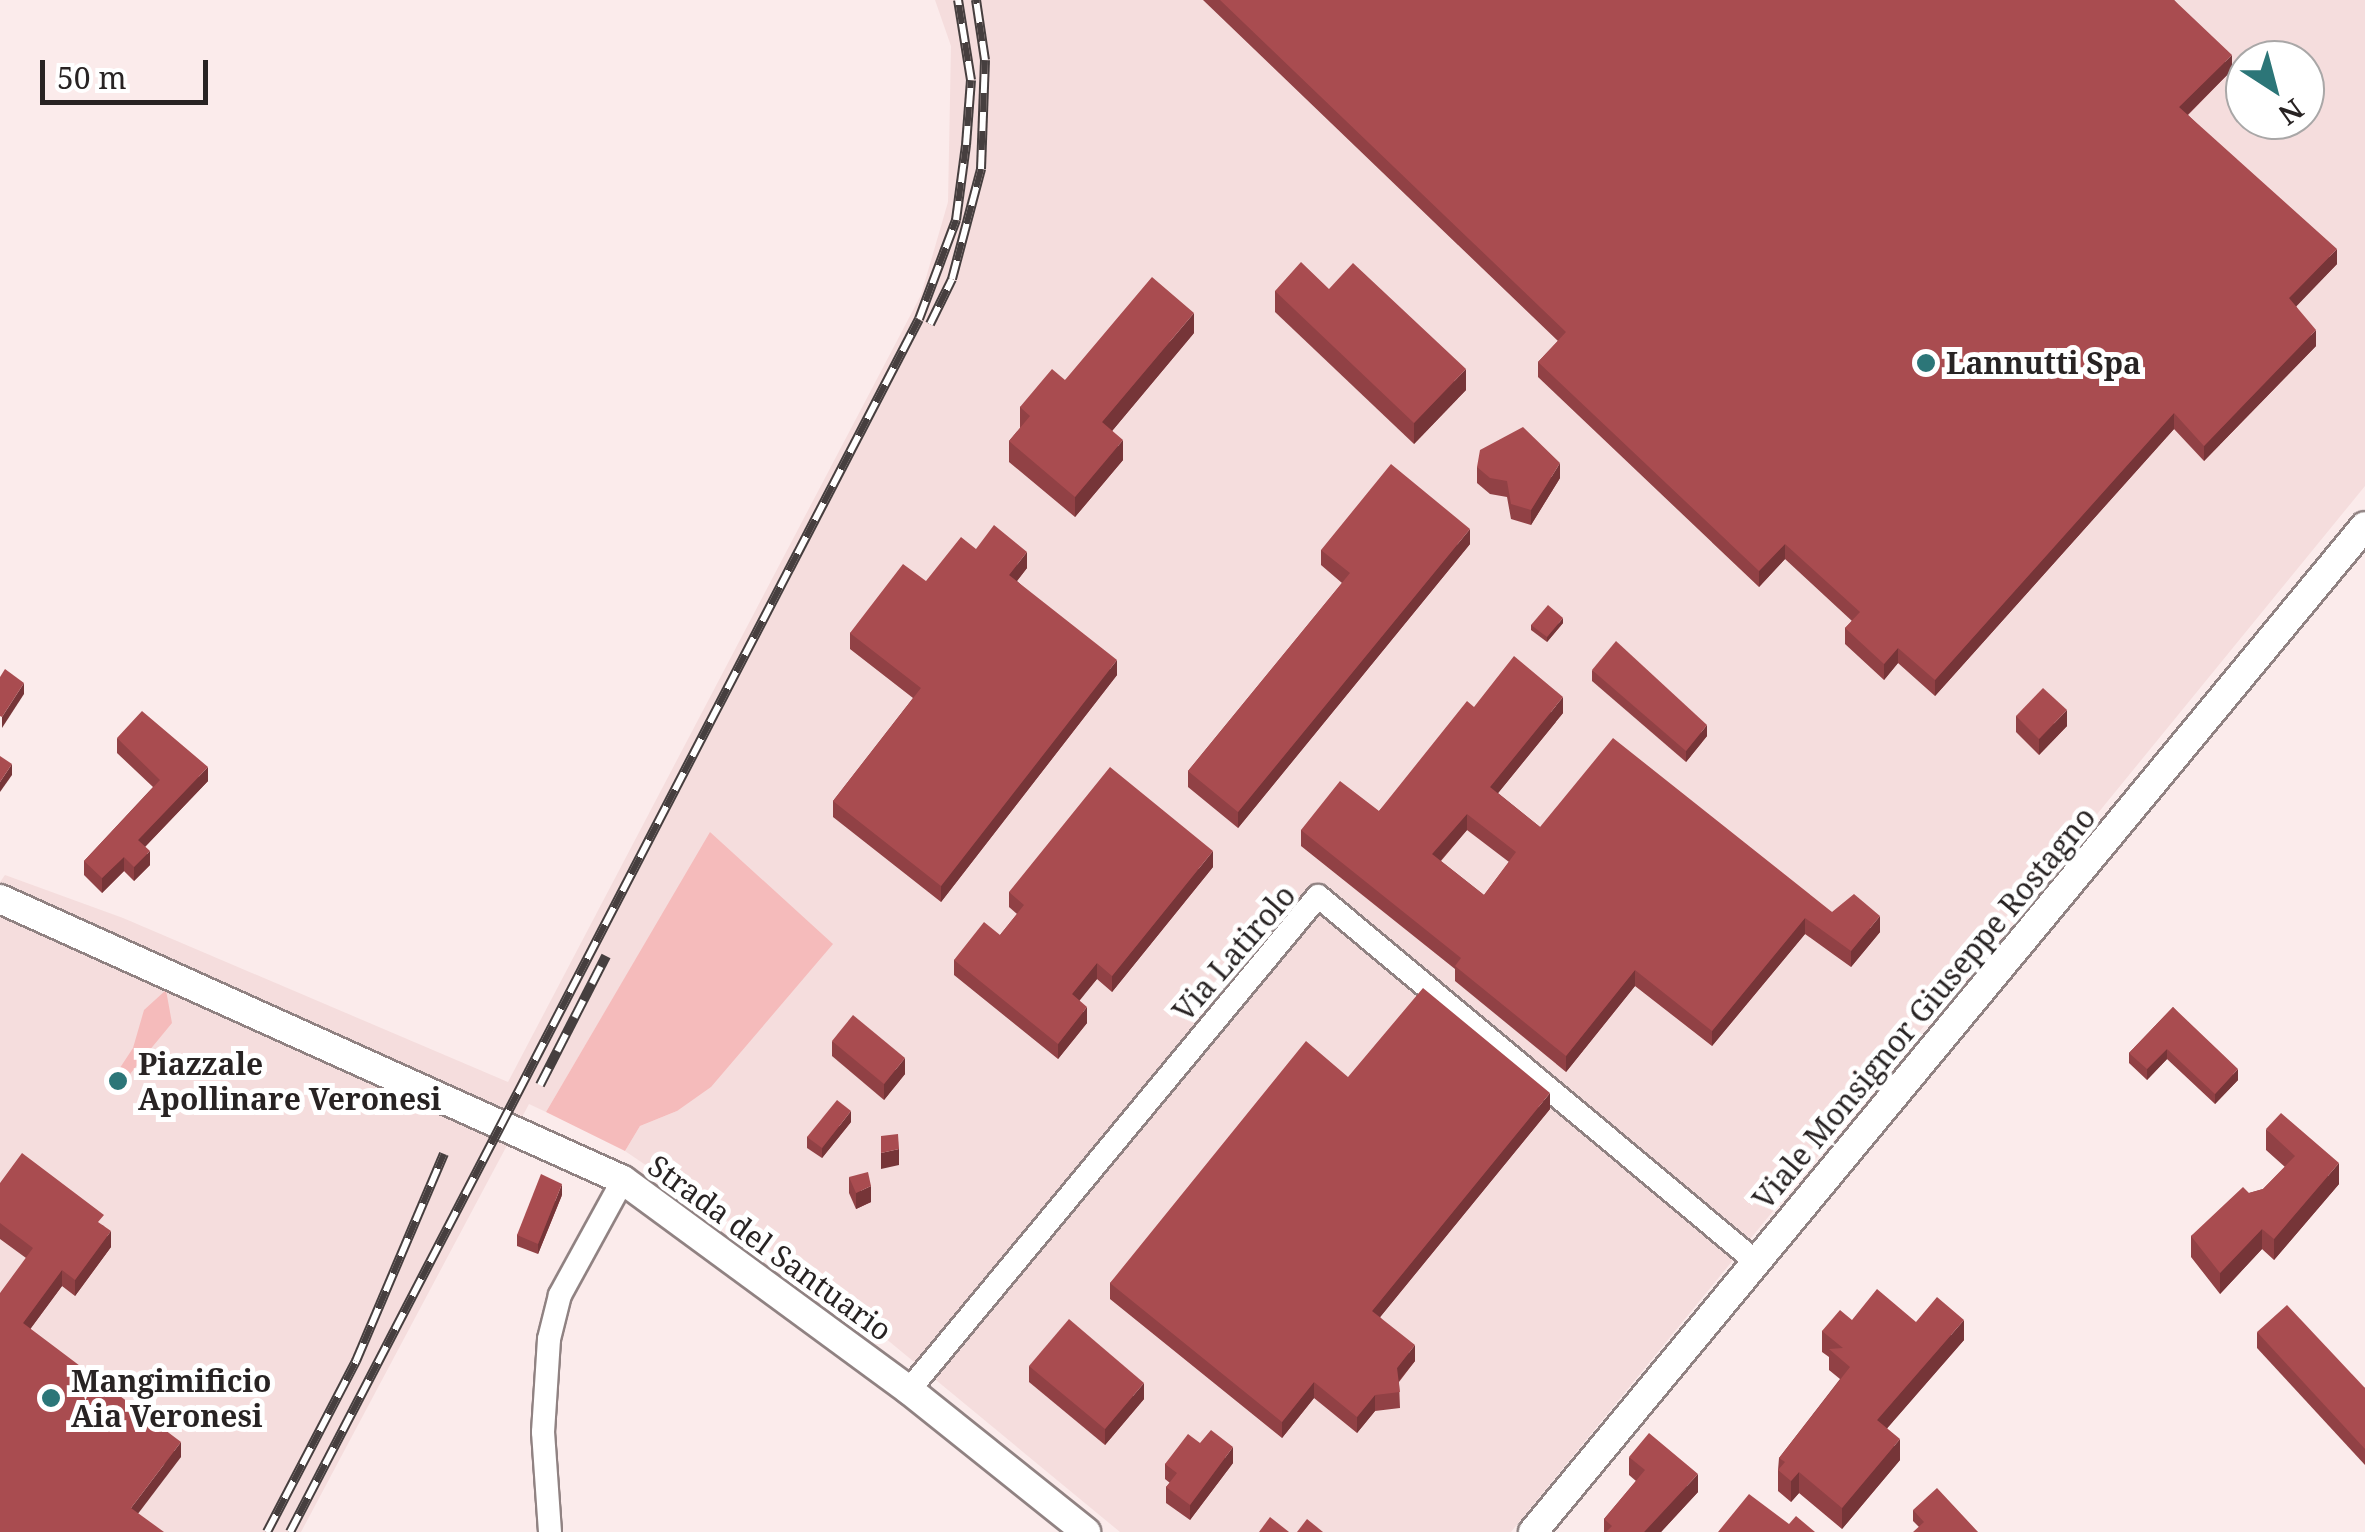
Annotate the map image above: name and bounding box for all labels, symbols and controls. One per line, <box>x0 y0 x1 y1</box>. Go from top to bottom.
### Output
scale bar <box>45 40 212 102</box>
north arrow <box>2225 40 2325 140</box>
text: 50 m <box>57 57 127 98</box>
text: N <box>2271 91 2312 135</box>
place label: Lannutti Spa <box>1946 345 2141 381</box>
marker: Lannutti Spa <box>1915 352 1937 374</box>
street label: Viale Monsignor Giuseppe Rostagno <box>1745 800 2103 1216</box>
street label: Via Latirolo <box>1165 878 1303 1028</box>
place label: Piazzale Apollinare Veronesi <box>138 1046 441 1116</box>
marker: Piazzale Apollinare Veronesi <box>107 1070 129 1092</box>
street label: Strada del Santuario <box>641 1148 899 1348</box>
place label: Mangimificio Aia Veronesi <box>71 1363 271 1434</box>
marker: Mangimificio Aia Veronesi <box>40 1387 62 1409</box>

